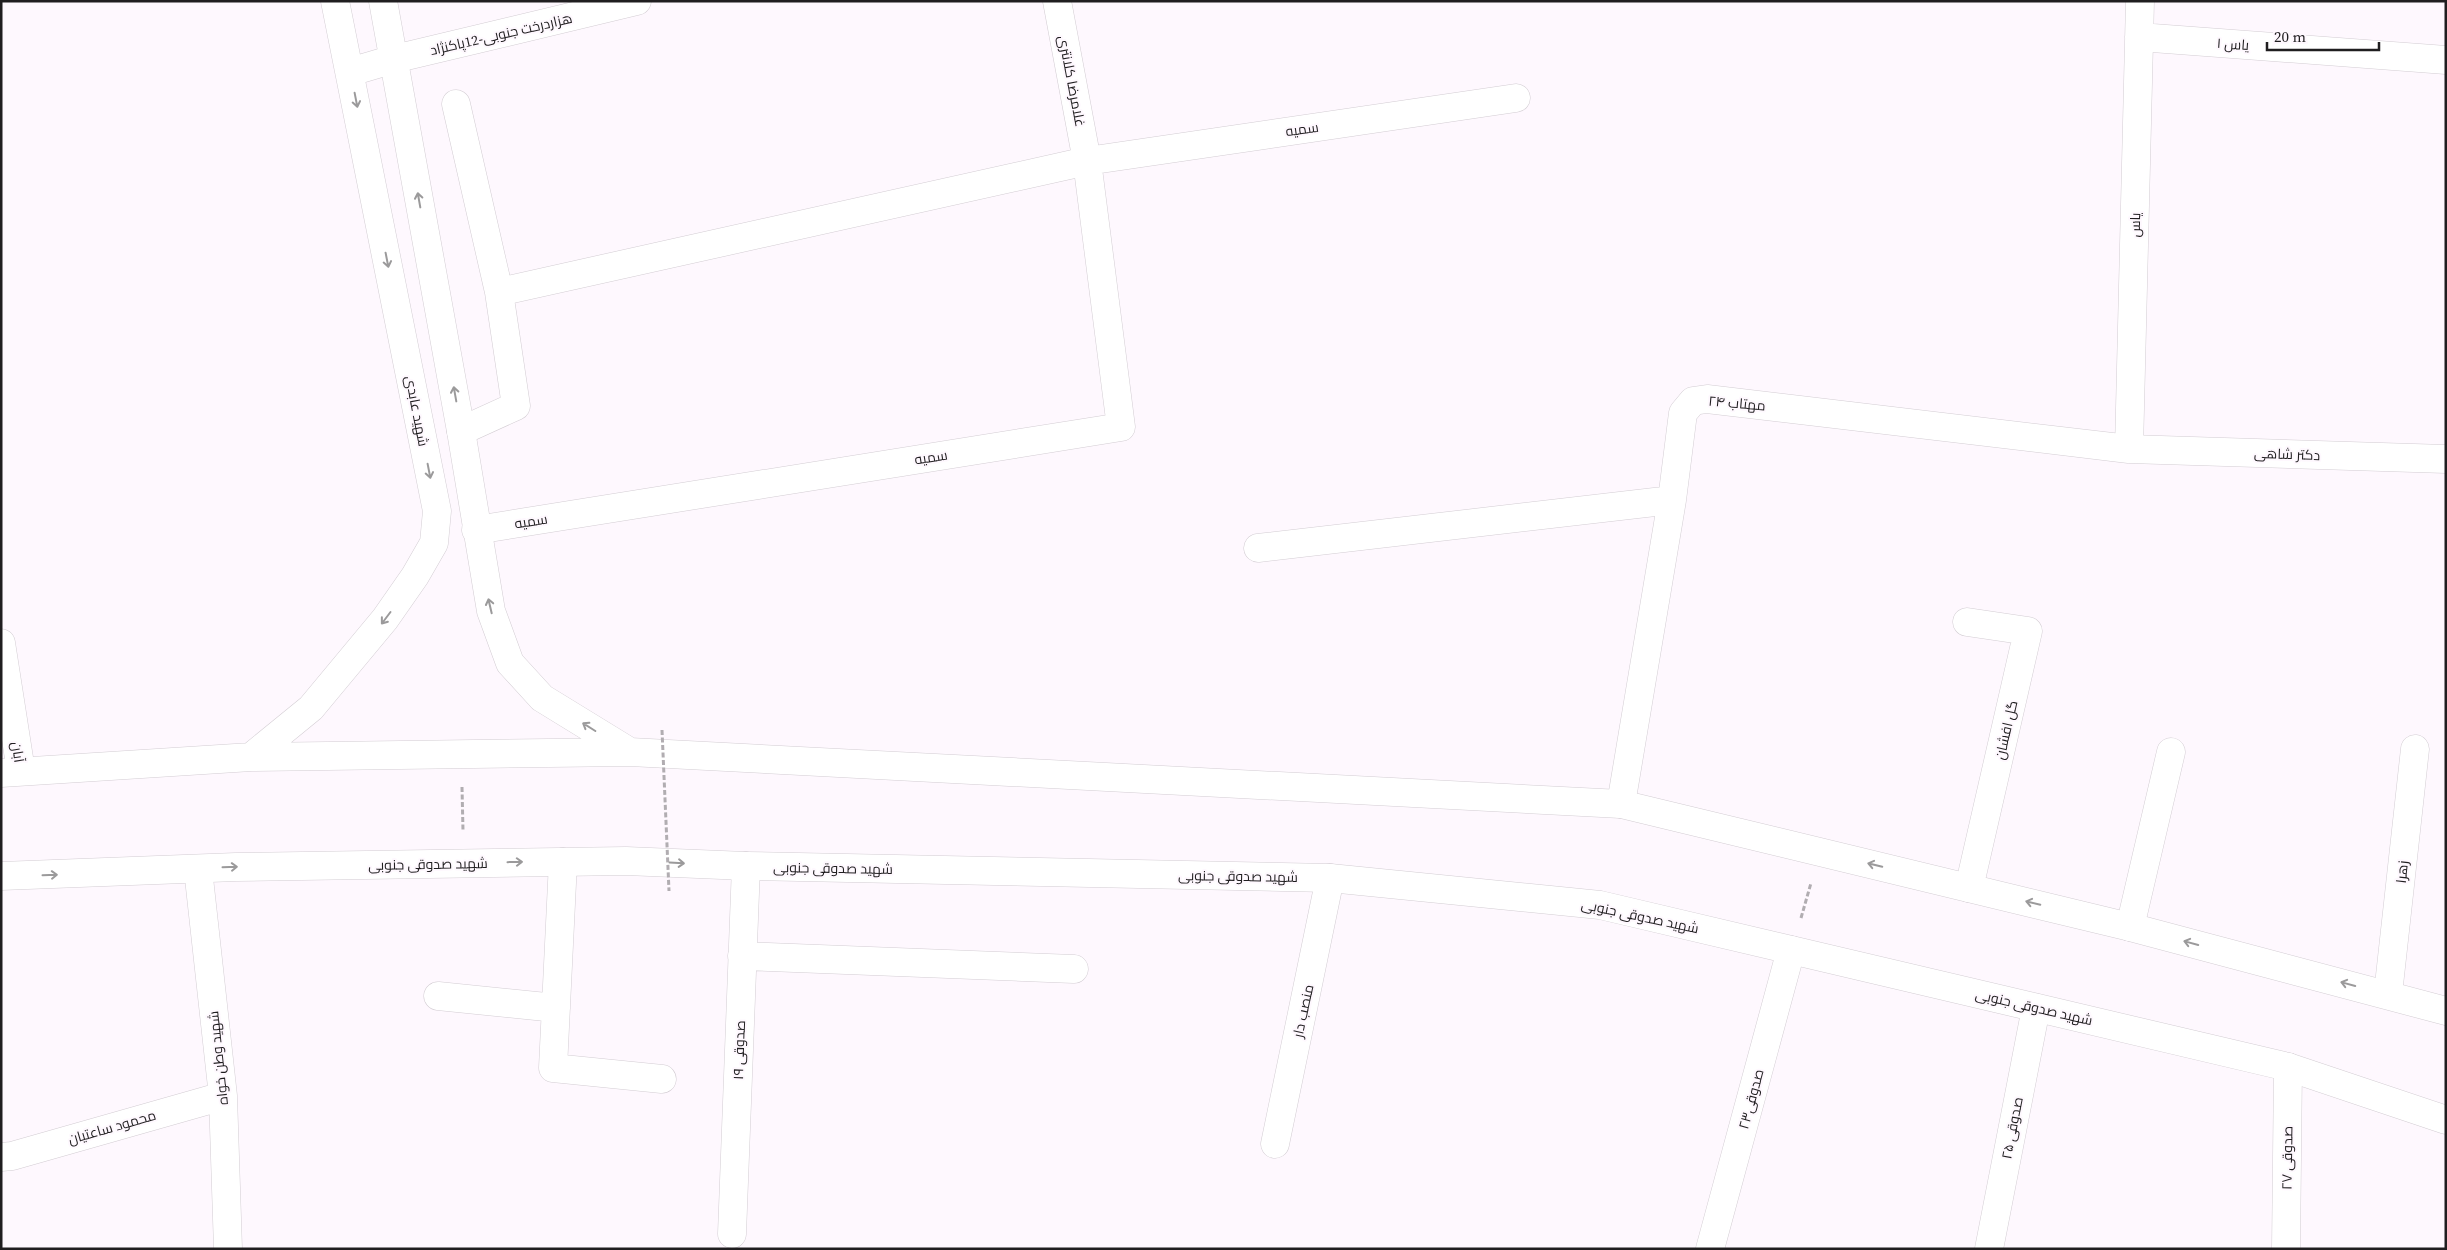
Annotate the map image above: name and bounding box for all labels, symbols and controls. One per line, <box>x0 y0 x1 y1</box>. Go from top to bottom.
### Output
street label: هزاردرخت جنوبی-12پاکنژاد <box>428 8 574 60</box>
scale bar <box>2267 20 2380 52</box>
text: 20 m <box>2274 26 2306 47</box>
street label: یاس ۱ <box>2216 33 2250 55</box>
street label: غلامرضا کلانتری <box>1053 34 1091 128</box>
one-way arrow <box>351 92 361 108</box>
street label: سمیه <box>1284 117 1320 141</box>
one-way arrow <box>414 192 424 208</box>
street label: یاس <box>2125 212 2145 238</box>
one-way arrow <box>383 251 393 267</box>
street label: شهید عابدی <box>400 374 434 448</box>
one-way arrow <box>449 387 459 403</box>
street label: مهتاب ۲۴ <box>1707 391 1767 415</box>
street label: دکتر شاهی <box>2254 443 2320 465</box>
street label: سمیه <box>913 445 949 469</box>
one-way arrow <box>425 462 435 478</box>
street label: سمیه <box>513 509 549 533</box>
one-way arrow <box>485 599 494 615</box>
one-way arrow <box>381 611 391 625</box>
street label: گل افشان <box>1989 698 2023 762</box>
one-way arrow <box>582 721 596 731</box>
street label: آبان <box>6 740 30 764</box>
street label: شهید صدوقی جنوبی <box>368 853 488 875</box>
street label: شهید صدوقی جنوبی <box>773 857 893 879</box>
one-way arrow <box>507 858 523 867</box>
one-way arrow <box>668 858 685 868</box>
one-way arrow <box>1868 860 1884 869</box>
street label: زهرا <box>2391 860 2413 884</box>
one-way arrow <box>222 863 238 872</box>
street label: شهید صدوقی جنوبی <box>1178 865 1298 887</box>
one-way arrow <box>42 870 58 879</box>
street label: شهید صدوقی جنوبی <box>1579 894 1701 938</box>
one-way arrow <box>2026 898 2042 907</box>
one-way arrow <box>2183 937 2199 947</box>
one-way arrow <box>2341 979 2357 988</box>
street label: منصب دار <box>1287 983 1318 1040</box>
street label: شهید صدوقی جنوبی <box>1973 984 2095 1030</box>
street label: شهید وطن خواه <box>203 1010 233 1106</box>
street label: صدوقی ۱۹ <box>728 1020 750 1080</box>
street label: صدوقی۲۳ <box>1733 1067 1769 1131</box>
street label: صدوقی ۲۵ <box>1996 1095 2028 1161</box>
street label: محمود ساعتیان <box>66 1105 158 1149</box>
street label: صدوقی ۲۷ <box>2276 1126 2298 1190</box>

